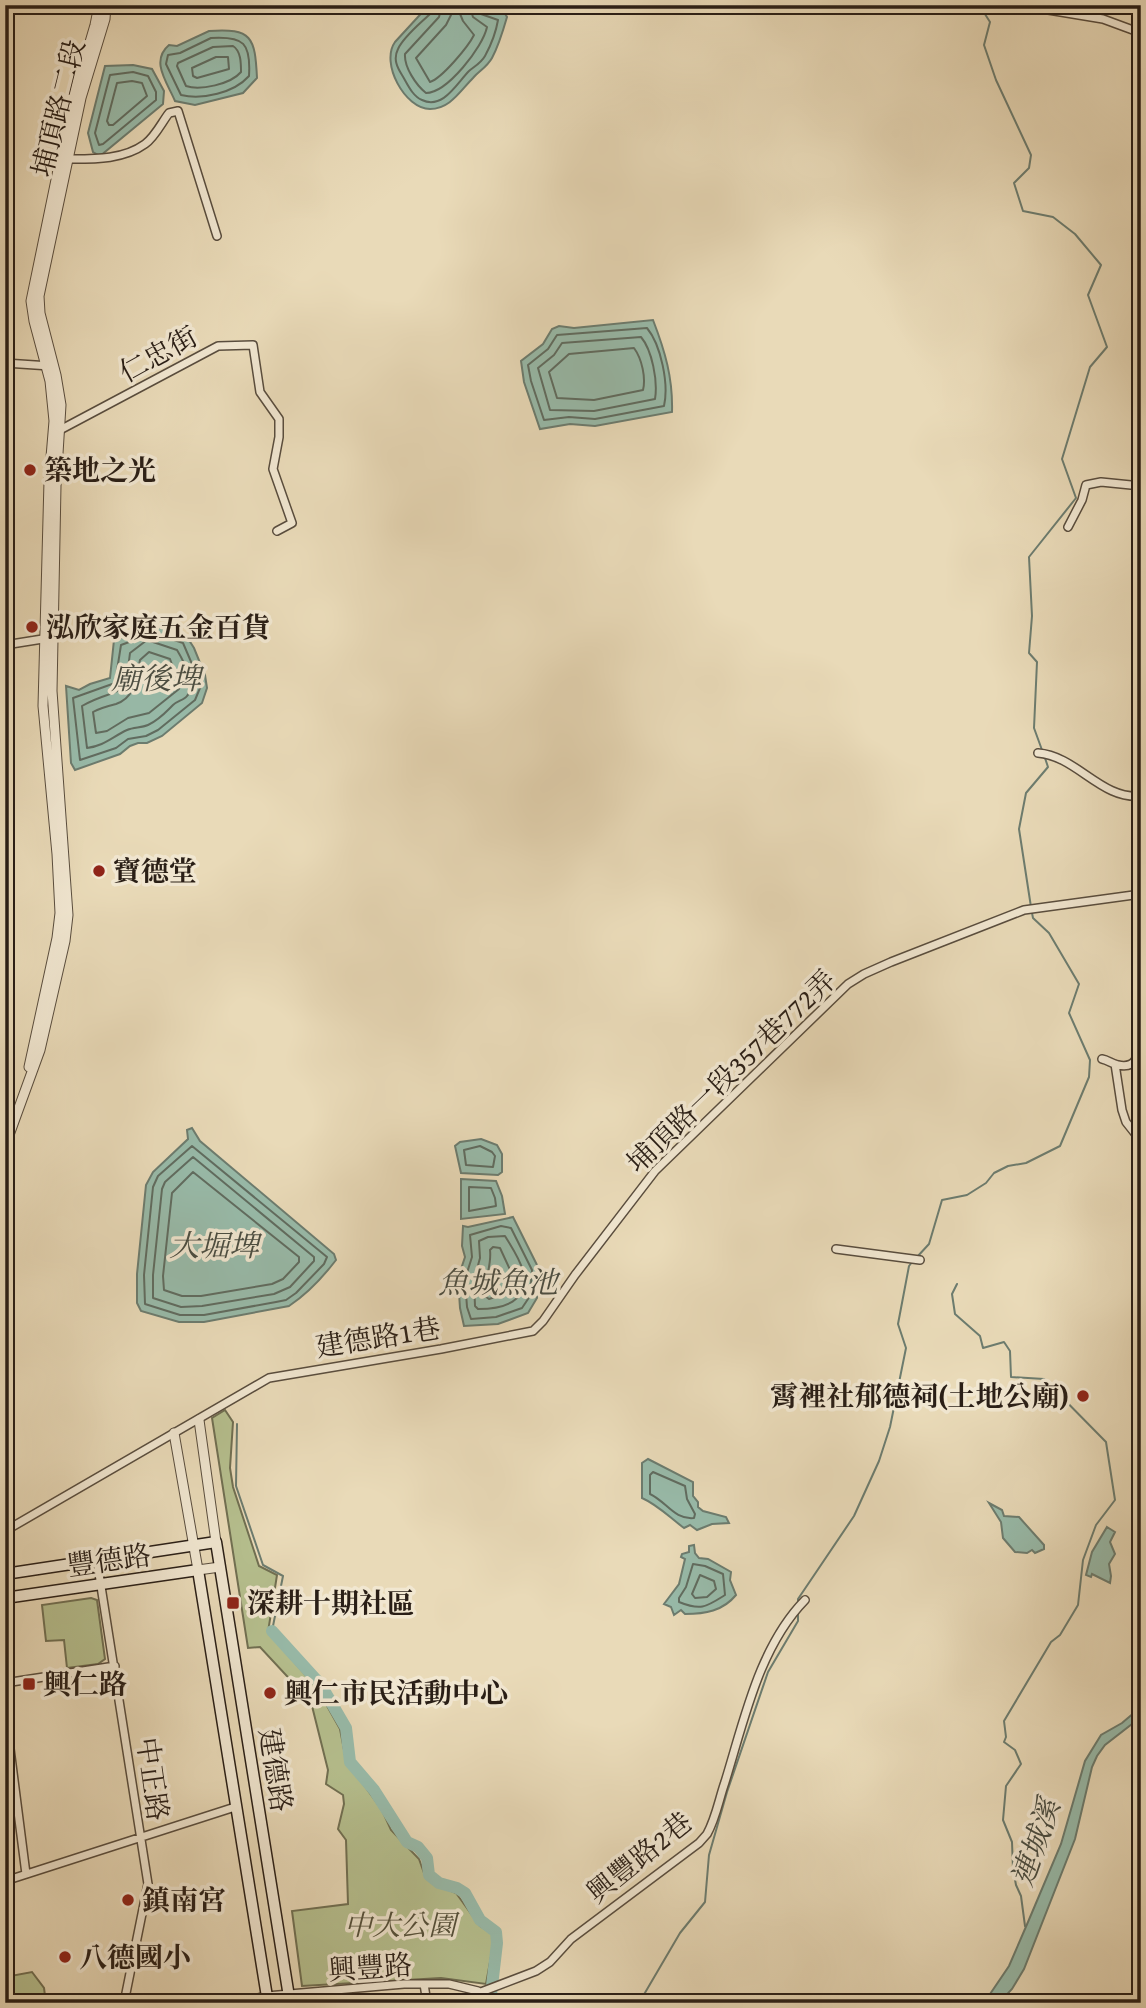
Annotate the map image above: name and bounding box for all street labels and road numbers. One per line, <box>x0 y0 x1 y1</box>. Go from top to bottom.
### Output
street label: 埔頂路二段 <box>21 35 94 181</box>
street label: 仁忠街 <box>111 315 204 392</box>
street label: 埔頂路一段357巷772弄 <box>617 960 844 1182</box>
street label: 建德路1巷 <box>313 1306 443 1367</box>
street label: 豐德路 <box>64 1533 153 1586</box>
street label: 建德路 <box>250 1725 303 1815</box>
street label: 中正路 <box>127 1734 180 1823</box>
street label: 興豐路2巷 <box>577 1801 700 1912</box>
street label: 興豐路 <box>327 1943 413 1990</box>

